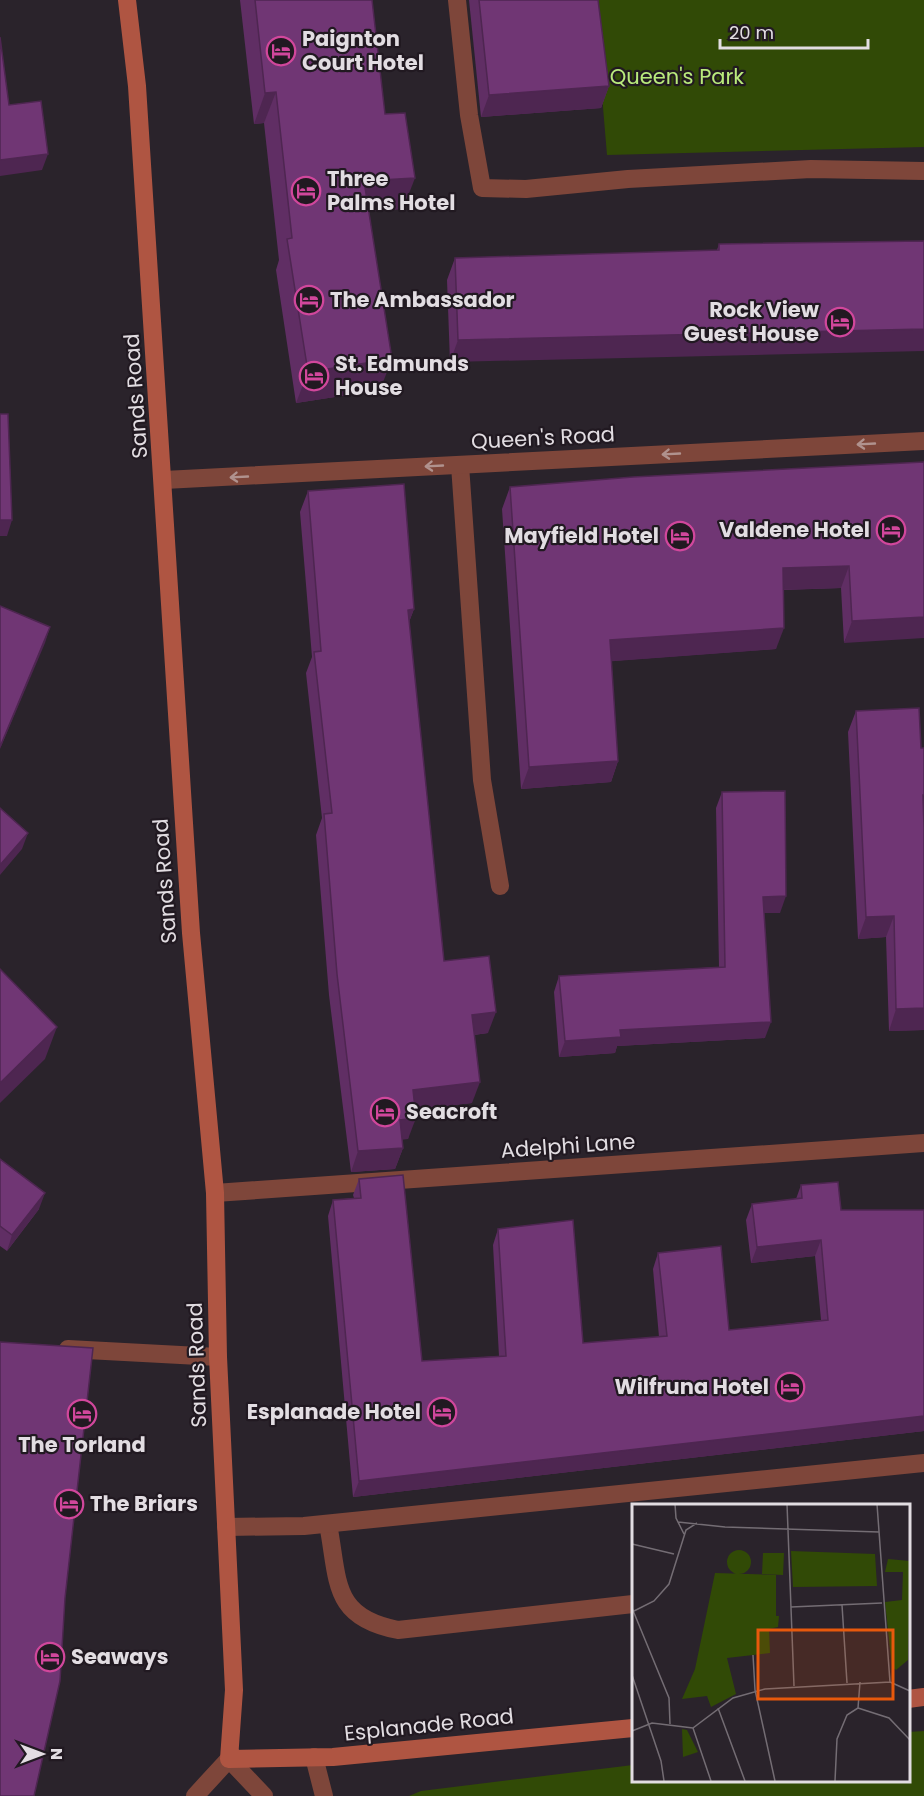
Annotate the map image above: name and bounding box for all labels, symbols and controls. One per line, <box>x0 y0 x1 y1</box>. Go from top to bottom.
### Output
scale bar <box>720 12 868 50</box>
text: 20 m <box>729 20 774 45</box>
place label: Paignton Court Hotel <box>302 24 424 77</box>
hotel icon: Paignton Court Hotel <box>265 35 297 67</box>
park label: Queen's Park <box>610 62 744 91</box>
place label: Three Palms Hotel <box>327 164 455 217</box>
hotel icon: Three Palms Hotel <box>290 175 322 207</box>
hotel icon: The Ambassador <box>293 284 325 316</box>
place label: The Ambassador <box>330 285 515 314</box>
place label: Rock View Guest House <box>684 295 820 348</box>
hotel icon: Rock View Guest House <box>824 306 856 338</box>
street label: Sands Road <box>117 333 154 460</box>
place label: St. Edmunds House <box>335 349 469 402</box>
hotel icon: St. Edmunds House <box>298 360 330 392</box>
street label: Queen's Road <box>470 419 616 456</box>
one-way arrow <box>856 439 876 450</box>
one-way arrow <box>661 449 681 460</box>
one-way arrow <box>425 461 445 472</box>
one-way arrow <box>230 471 250 482</box>
hotel icon: Valdene Hotel <box>875 514 907 546</box>
place label: Valdene Hotel <box>719 515 870 544</box>
hotel icon: Mayfield Hotel <box>664 520 696 552</box>
place label: Mayfield Hotel <box>504 521 659 550</box>
street label: Sands Road <box>146 818 183 945</box>
hotel icon: Seacroft <box>369 1096 401 1128</box>
place label: Seacroft <box>406 1097 497 1126</box>
street label: Adelphi Lane <box>500 1126 636 1165</box>
street label: Sands Road <box>180 1302 213 1428</box>
hotel icon: Wilfruna Hotel <box>774 1371 806 1403</box>
place label: Wilfruna Hotel <box>615 1372 769 1401</box>
hotel icon: Esplanade Hotel <box>426 1396 458 1428</box>
place label: Esplanade Hotel <box>247 1397 421 1426</box>
hotel icon: The Torland <box>66 1398 98 1430</box>
place label: The Torland <box>18 1430 146 1459</box>
hotel icon: The Briars <box>53 1488 85 1520</box>
place label: The Briars <box>90 1489 198 1518</box>
inset map <box>632 1504 909 1781</box>
hotel icon: Seaways <box>34 1641 66 1673</box>
place label: Seaways <box>71 1642 169 1671</box>
street label: Esplanade Road <box>343 1701 515 1748</box>
north arrow <box>12 1724 72 1784</box>
text: N <box>45 1748 68 1760</box>

